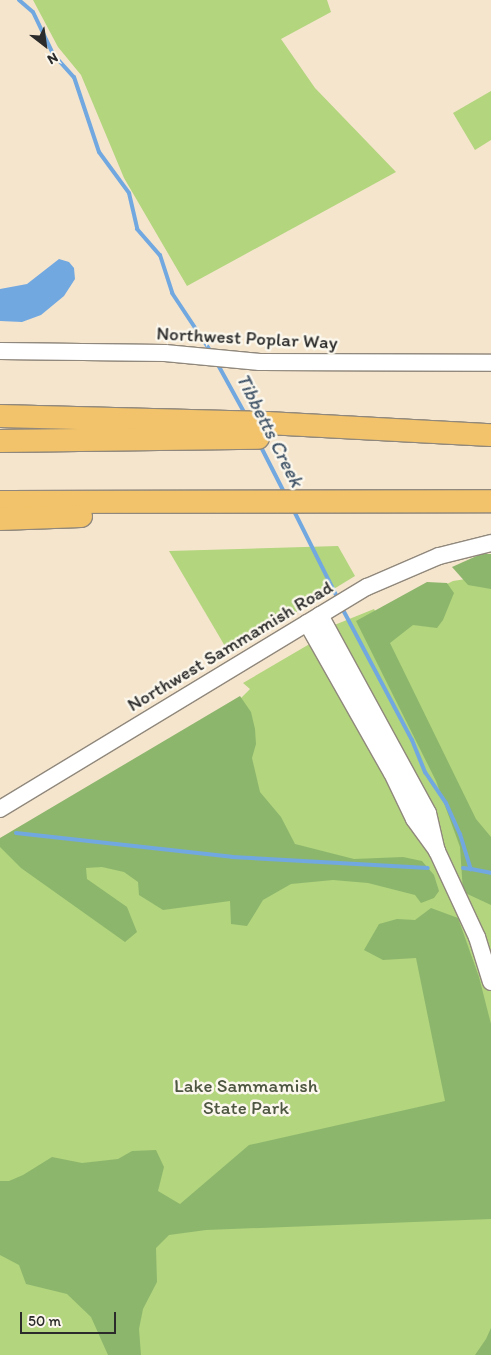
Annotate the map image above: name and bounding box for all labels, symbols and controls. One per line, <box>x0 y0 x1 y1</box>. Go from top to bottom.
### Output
north arrow <box>20 20 70 70</box>
text: N <box>44 49 61 68</box>
street label: Northwest Poplar Way <box>157 322 337 354</box>
water label: Tibbetts Creek <box>231 369 309 491</box>
street label: Northwest Sammamish Road <box>124 576 336 716</box>
park label: Lake Sammamish State Park <box>175 1075 317 1119</box>
scale bar <box>22 1302 119 1334</box>
text: 50 m <box>28 1312 61 1330</box>

